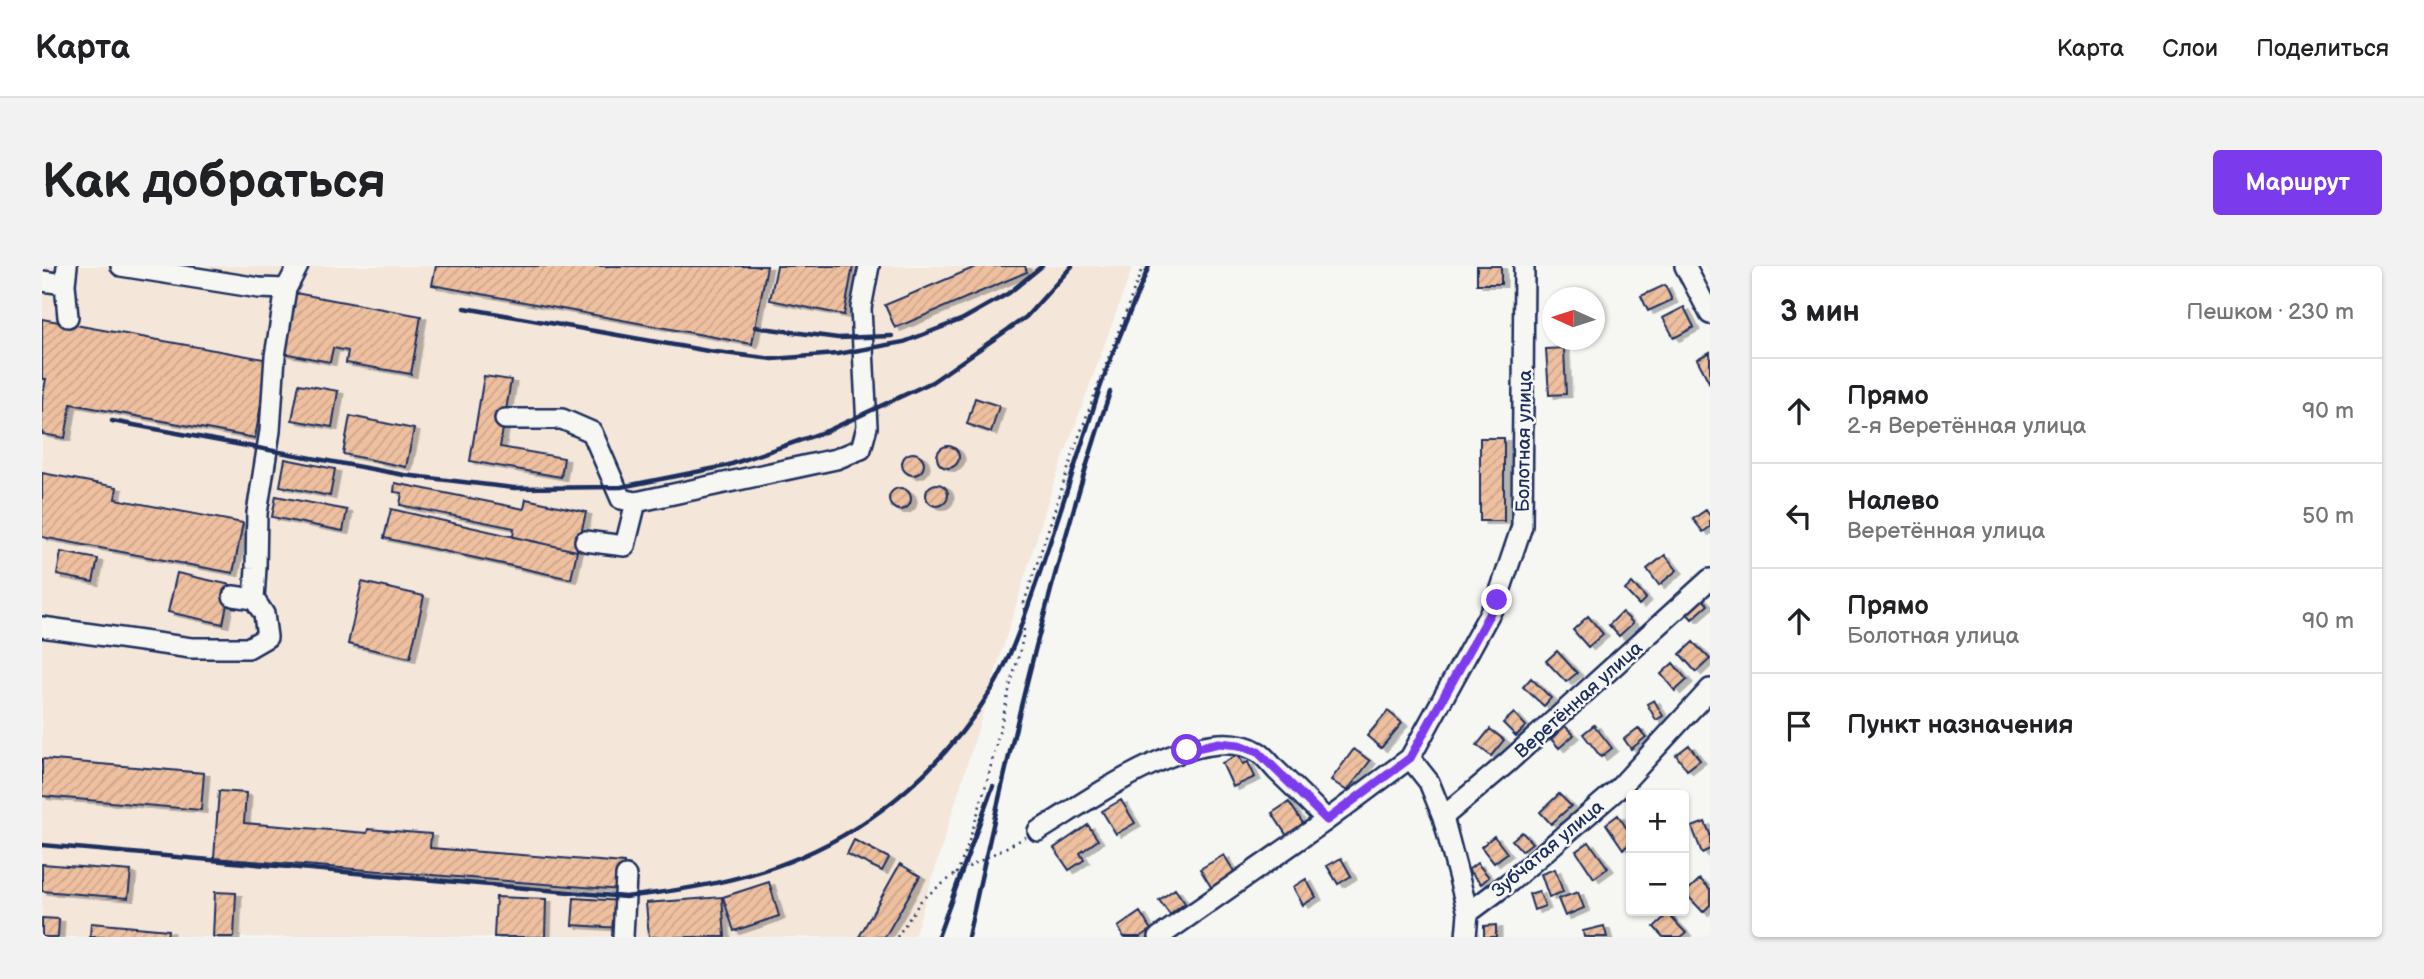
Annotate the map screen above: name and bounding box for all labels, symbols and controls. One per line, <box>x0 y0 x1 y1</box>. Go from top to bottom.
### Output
text: Карта <box>35 28 130 68</box>
text: Карта <box>2057 34 2124 63</box>
text: Слои <box>2162 34 2218 63</box>
text: Поделиться <box>2256 34 2389 63</box>
button: Маршрут <box>2213 150 2382 215</box>
text: Как добраться <box>42 153 386 212</box>
north arrow <box>1542 287 1605 350</box>
text: 3 мин <box>1780 294 1860 330</box>
text: Пешком · 230 m <box>2186 298 2354 326</box>
street label: Болотная улица <box>1512 370 1537 512</box>
text: Прямо <box>1847 381 1929 412</box>
icon: ahead <box>1780 392 1818 430</box>
text: 90 m <box>2302 397 2354 425</box>
text: 2-я Веретённая улица <box>1847 412 2086 440</box>
text: Налево <box>1847 486 1939 517</box>
icon: left <box>1780 497 1818 535</box>
text: 50 m <box>2302 502 2354 530</box>
text: Веретённая улица <box>1847 517 2045 545</box>
route end <box>1481 584 1512 615</box>
text: Прямо <box>1847 591 1929 622</box>
icon: ahead <box>1780 602 1818 640</box>
text: 90 m <box>2302 607 2354 635</box>
text: Болотная улица <box>1847 622 2019 650</box>
street label: Веретённая улица <box>1510 637 1648 763</box>
icon: arrive <box>1780 707 1818 745</box>
text: Пункт назначения <box>1847 710 2073 741</box>
route start <box>1171 734 1202 765</box>
map controls <box>1626 790 1689 916</box>
button: + <box>1626 790 1689 853</box>
street label: Зубчатая улица <box>1487 796 1609 903</box>
button: − <box>1626 853 1689 916</box>

